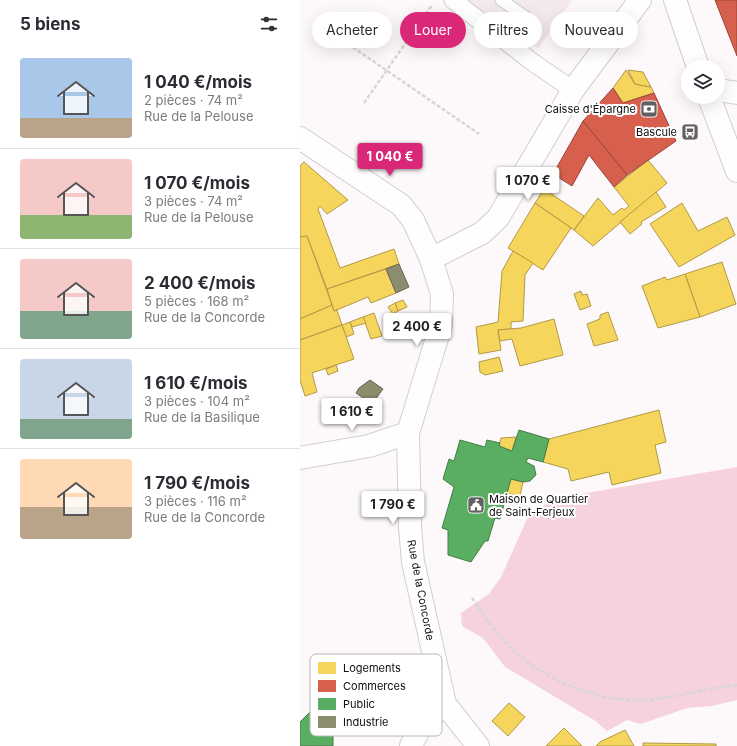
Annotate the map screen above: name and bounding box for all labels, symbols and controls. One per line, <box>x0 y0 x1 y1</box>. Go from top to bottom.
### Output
chip: Acheter <box>312 12 392 48</box>
chip: Louer <box>400 12 466 48</box>
chip: Filtres <box>474 12 542 48</box>
chip: Nouveau <box>550 12 638 48</box>
icon: filters <box>258 13 280 35</box>
text: 5 biens <box>20 14 80 34</box>
map controls <box>681 60 725 104</box>
button: layers <box>681 60 725 104</box>
text: 1 040 €/mois <box>144 72 252 92</box>
icon: home <box>52 74 100 122</box>
text: 2 pièces · 74 m² <box>144 92 243 108</box>
bank icon: Caisse d'Épargne <box>639 99 659 119</box>
place label: Caisse d'Épargne <box>545 102 636 116</box>
text: Rue de la Pelouse <box>144 108 253 124</box>
bus stop icon: Bascule <box>680 122 700 142</box>
place label: Bascule <box>636 125 677 139</box>
pin: 1 040 € <box>353 143 427 177</box>
text: 1 040 € <box>367 148 414 164</box>
pin: 1 070 € <box>491 167 565 201</box>
text: 1 070 € <box>505 172 551 188</box>
text: 1 070 €/mois <box>144 173 250 193</box>
icon: home <box>52 175 100 223</box>
text: 3 pièces · 74 m² <box>144 193 243 209</box>
text: Rue de la Pelouse <box>144 209 253 225</box>
text: 2 400 €/mois <box>144 273 256 293</box>
icon: home <box>52 275 100 323</box>
text: 5 pièces · 168 m² <box>144 293 249 309</box>
text: Rue de la Concorde <box>144 309 265 325</box>
pin: 2 400 € <box>380 313 454 347</box>
text: 2 400 € <box>392 318 442 334</box>
text: 1 610 €/mois <box>144 373 248 393</box>
icon: home <box>52 375 100 423</box>
text: 3 pièces · 104 m² <box>144 393 250 409</box>
pin: 1 610 € <box>315 398 389 432</box>
text: 1 610 € <box>330 403 374 419</box>
text: Rue de la Basilique <box>144 409 260 425</box>
text: 1 790 €/mois <box>144 473 250 493</box>
icon: home <box>52 475 100 523</box>
pin: 1 790 € <box>356 491 430 525</box>
place label: Maison de Quartier de Saint-Ferjeux <box>489 492 588 519</box>
text: 3 pièces · 116 m² <box>144 493 247 509</box>
public building icon: Maison de Quartier de Saint-Ferjeux <box>466 495 486 515</box>
text: 1 790 € <box>370 496 416 512</box>
text: Rue de la Concorde <box>144 509 265 525</box>
street label: Rue de la Concorde <box>404 538 438 642</box>
legend <box>310 654 442 736</box>
text: Logements <box>343 661 401 675</box>
text: Commerces <box>343 679 406 693</box>
text: Public <box>343 697 375 711</box>
text: Industrie <box>343 715 389 729</box>

